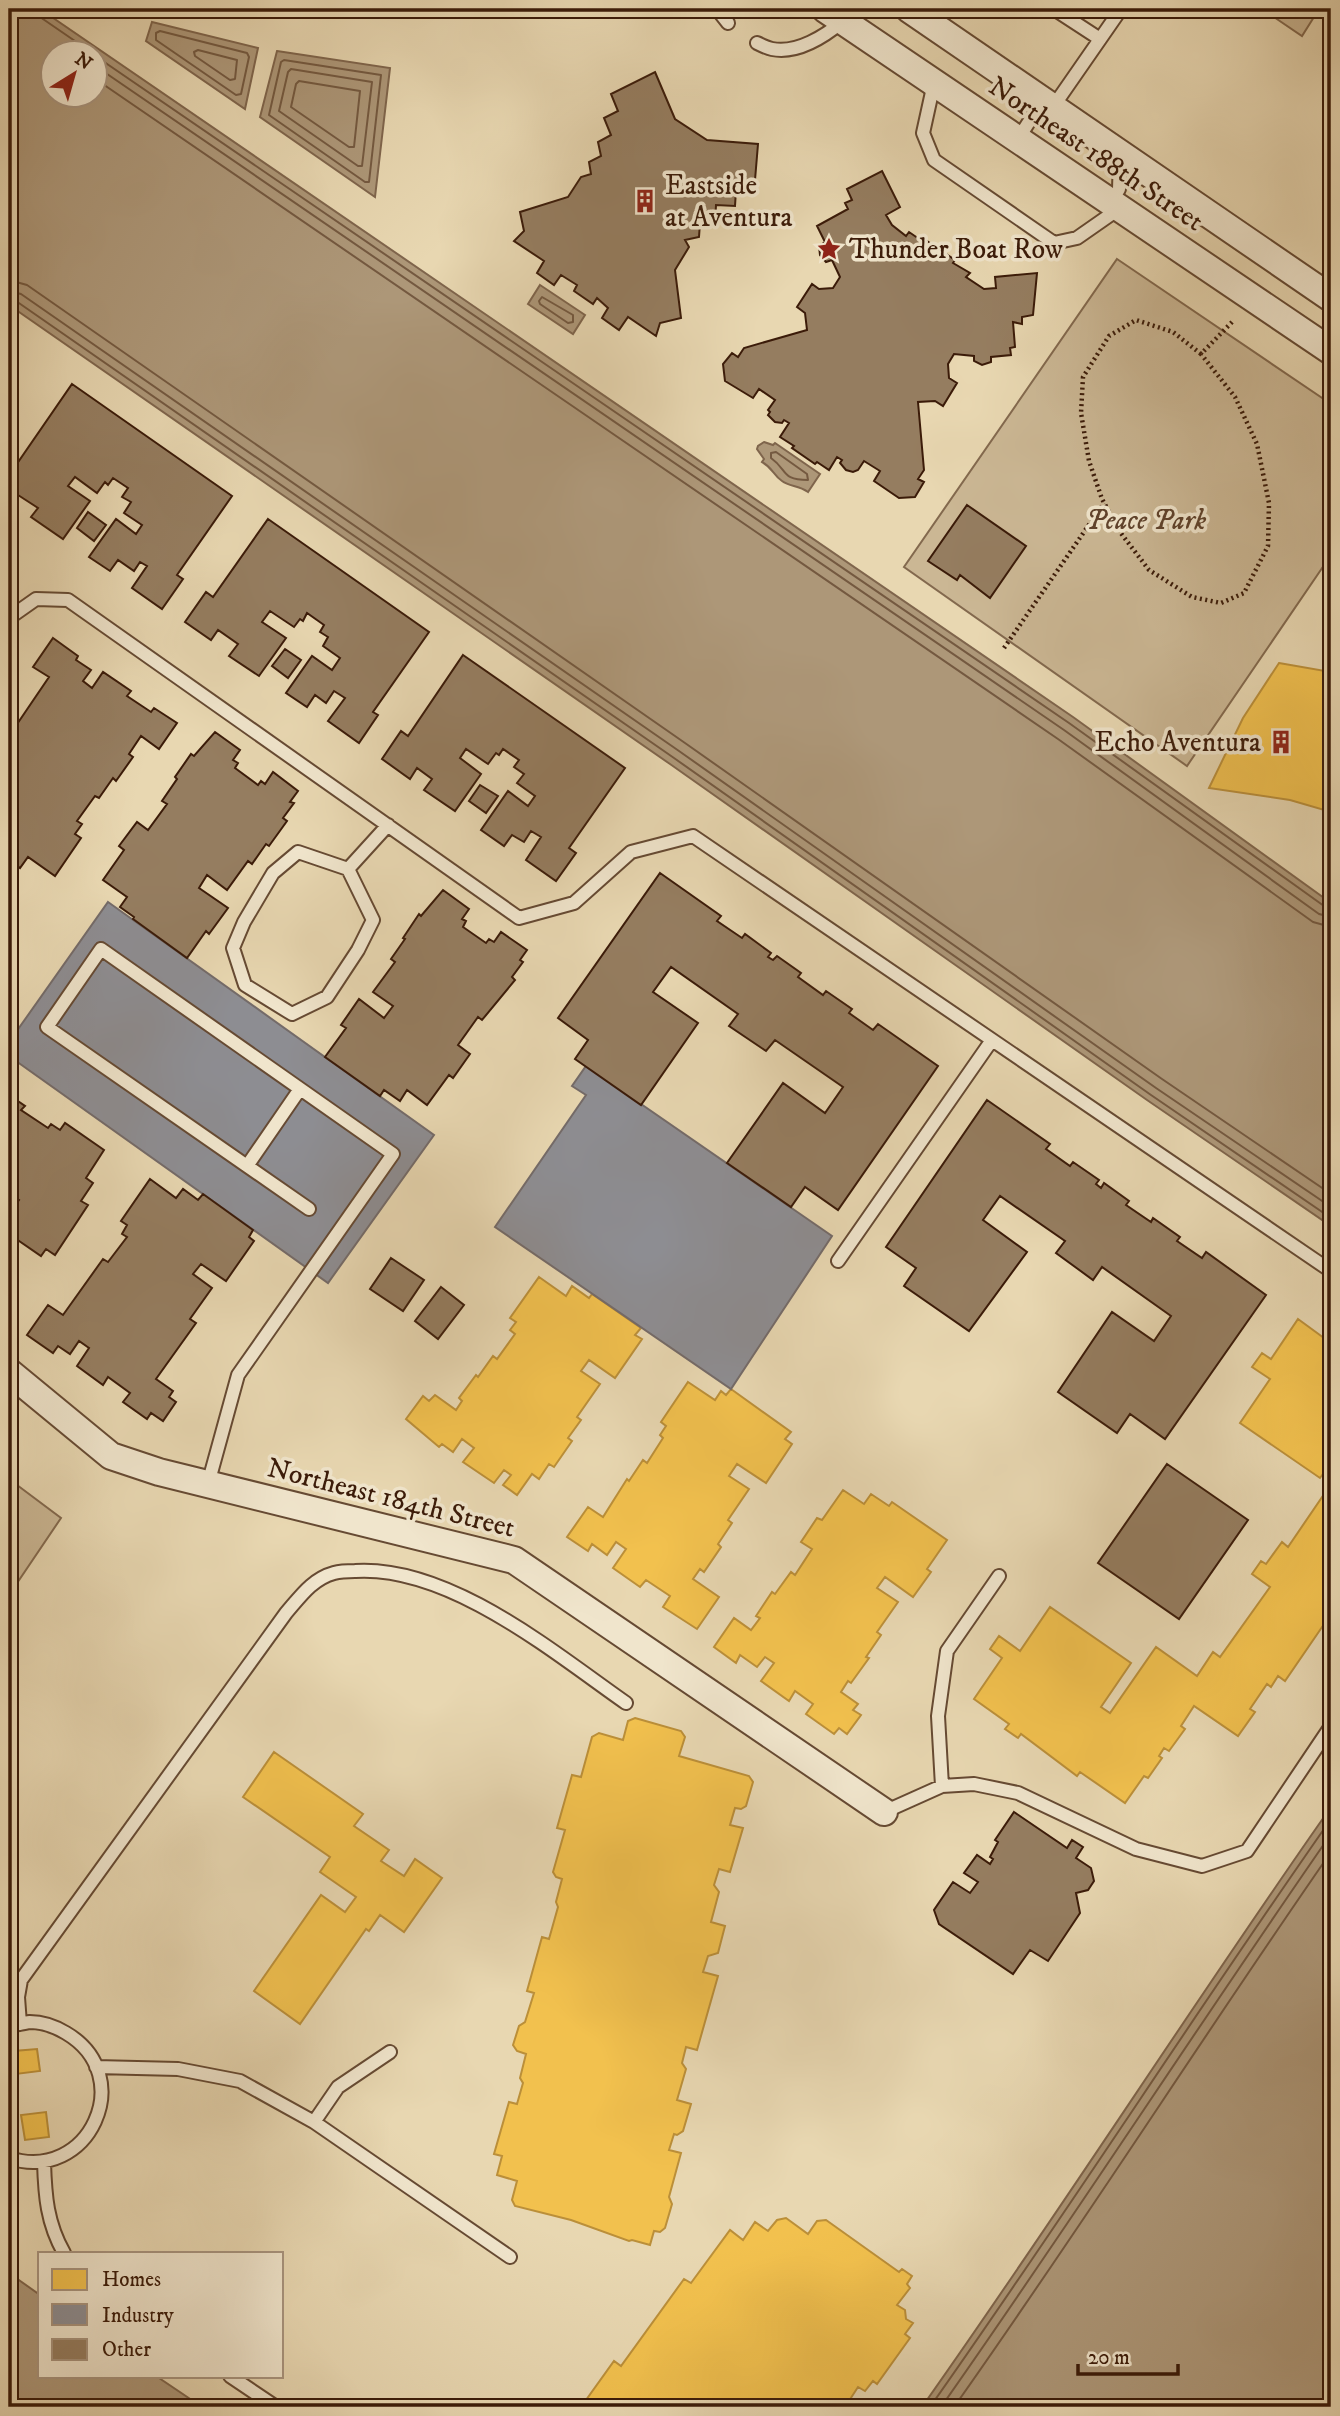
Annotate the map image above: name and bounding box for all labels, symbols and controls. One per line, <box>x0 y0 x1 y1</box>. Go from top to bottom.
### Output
north arrow <box>38 38 108 108</box>
text: N <box>70 48 97 76</box>
street label: Northeast 188th Street <box>982 69 1210 239</box>
place label: Eastside at Aventura <box>665 168 792 235</box>
building icon: Eastside at Aventura <box>631 187 659 215</box>
place label: Thunder Boat Row <box>849 232 1063 267</box>
place icon: Thunder Boat Row <box>815 235 843 263</box>
park label: Peace Park <box>1086 503 1206 538</box>
place label: Echo Aventura <box>1095 725 1261 760</box>
building icon: Echo Aventura <box>1267 728 1295 756</box>
street label: Northeast 184th Street <box>264 1450 518 1546</box>
legend <box>38 2252 284 2378</box>
text: Homes <box>102 2267 161 2293</box>
text: Industry <box>102 2303 175 2329</box>
scale bar <box>1078 2332 1177 2376</box>
text: Other <box>102 2337 151 2363</box>
text: 20 m <box>1088 2345 1130 2371</box>

